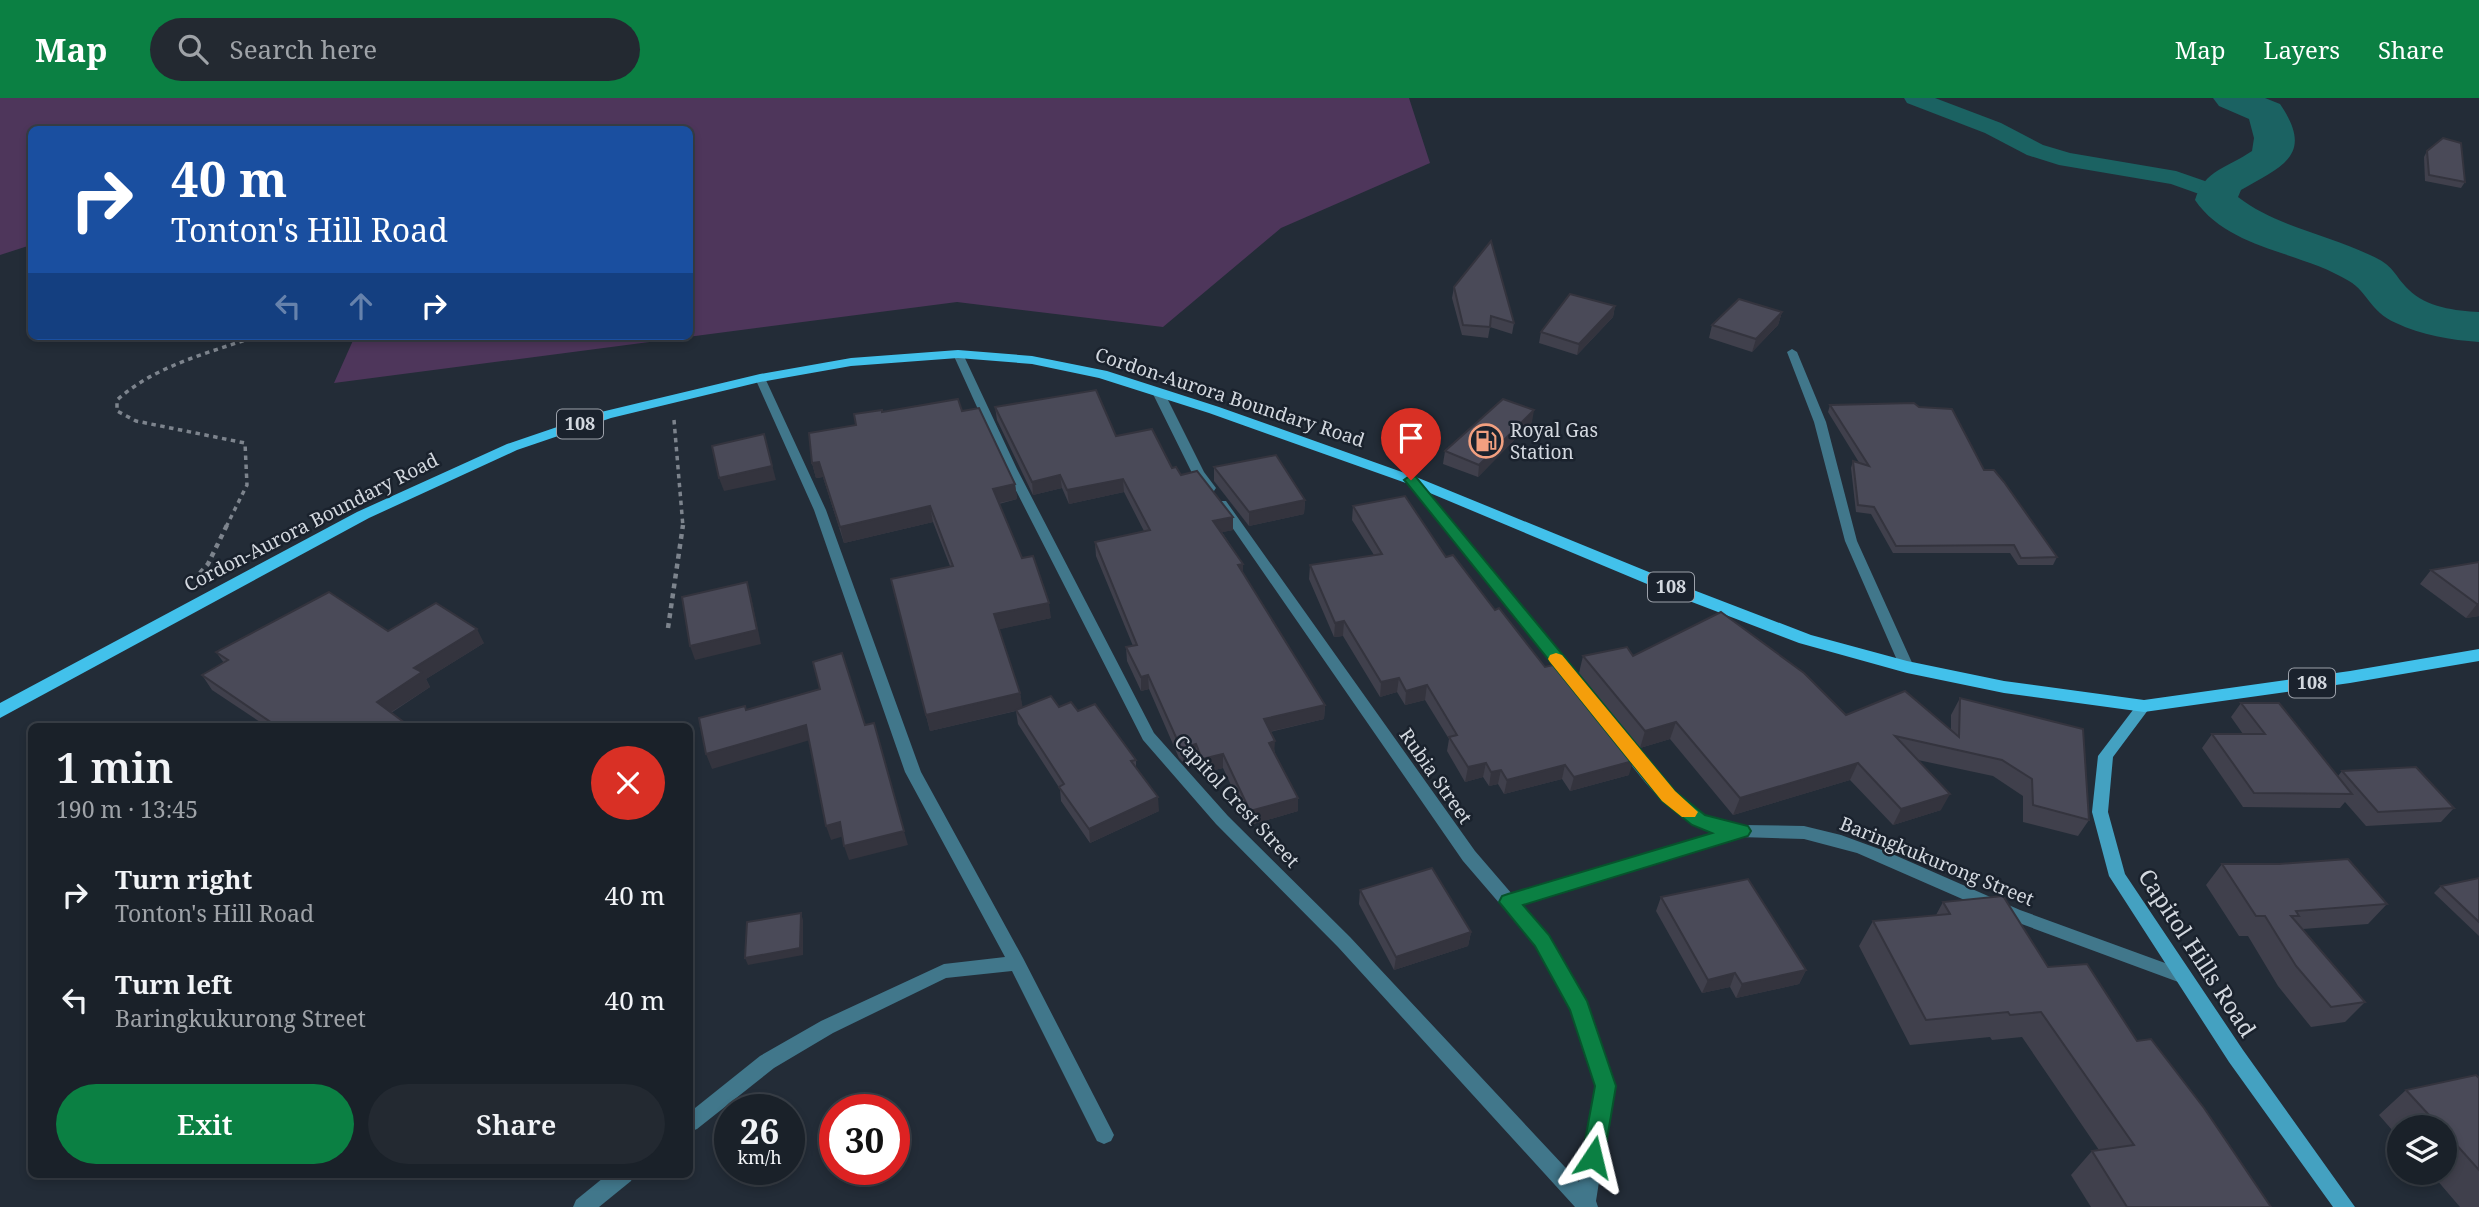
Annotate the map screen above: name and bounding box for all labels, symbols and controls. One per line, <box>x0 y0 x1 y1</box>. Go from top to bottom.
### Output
search box <box>150 18 640 81</box>
text: Map <box>35 27 108 72</box>
icon: search <box>174 30 212 68</box>
text: Search here <box>230 31 377 67</box>
text: Map <box>2175 33 2226 66</box>
text: Layers <box>2264 33 2340 66</box>
text: Share <box>2378 33 2444 66</box>
text: 40 m <box>171 145 287 211</box>
icon: right <box>56 154 147 245</box>
text: Tonton's Hill Road <box>171 208 448 251</box>
icon: left <box>269 287 307 325</box>
icon: ahead <box>342 287 380 325</box>
icon: right <box>415 287 453 325</box>
street label: Cordon-Aurora Boundary Road <box>1092 341 1368 453</box>
pin <box>1381 408 1441 480</box>
road number: 108 <box>557 410 603 438</box>
place label: Royal Gas Station <box>1510 417 1598 465</box>
icon: arrive <box>1392 419 1430 457</box>
fuel station icon: Royal Gas Station <box>1467 422 1505 460</box>
street label: Cordon-Aurora Boundary Road <box>179 446 443 598</box>
road number: 108 <box>1648 573 1694 602</box>
road number: 108 <box>2289 668 2335 698</box>
street label: Rubia Street <box>1394 723 1479 829</box>
street label: Capitol Crest Street <box>1169 729 1306 873</box>
text: 1 min <box>56 738 173 795</box>
button: close <box>591 746 665 820</box>
text: 190 m · 13:45 <box>56 793 198 825</box>
street label: Baringkukurong Street <box>1836 810 2038 912</box>
text: Turn right <box>115 861 252 897</box>
street label: Capitol Hills Road <box>2131 862 2264 1043</box>
icon: right <box>56 876 94 914</box>
text: 40 m <box>605 877 665 913</box>
text: Tonton's Hill Road <box>115 897 314 929</box>
text: Turn left <box>115 966 232 1002</box>
icon: left <box>56 981 94 1019</box>
text: 40 m <box>605 982 665 1018</box>
text: Baringkukurong Street <box>115 1002 366 1034</box>
button: Exit <box>56 1084 354 1164</box>
button: Share <box>368 1084 665 1164</box>
speed limit sign: 30 <box>819 1094 910 1185</box>
text: 26 <box>740 1107 779 1154</box>
map controls <box>2387 1115 2457 1185</box>
button: layers <box>2387 1115 2457 1185</box>
position arrow <box>1556 1120 1630 1194</box>
text: km/h <box>737 1145 782 1169</box>

